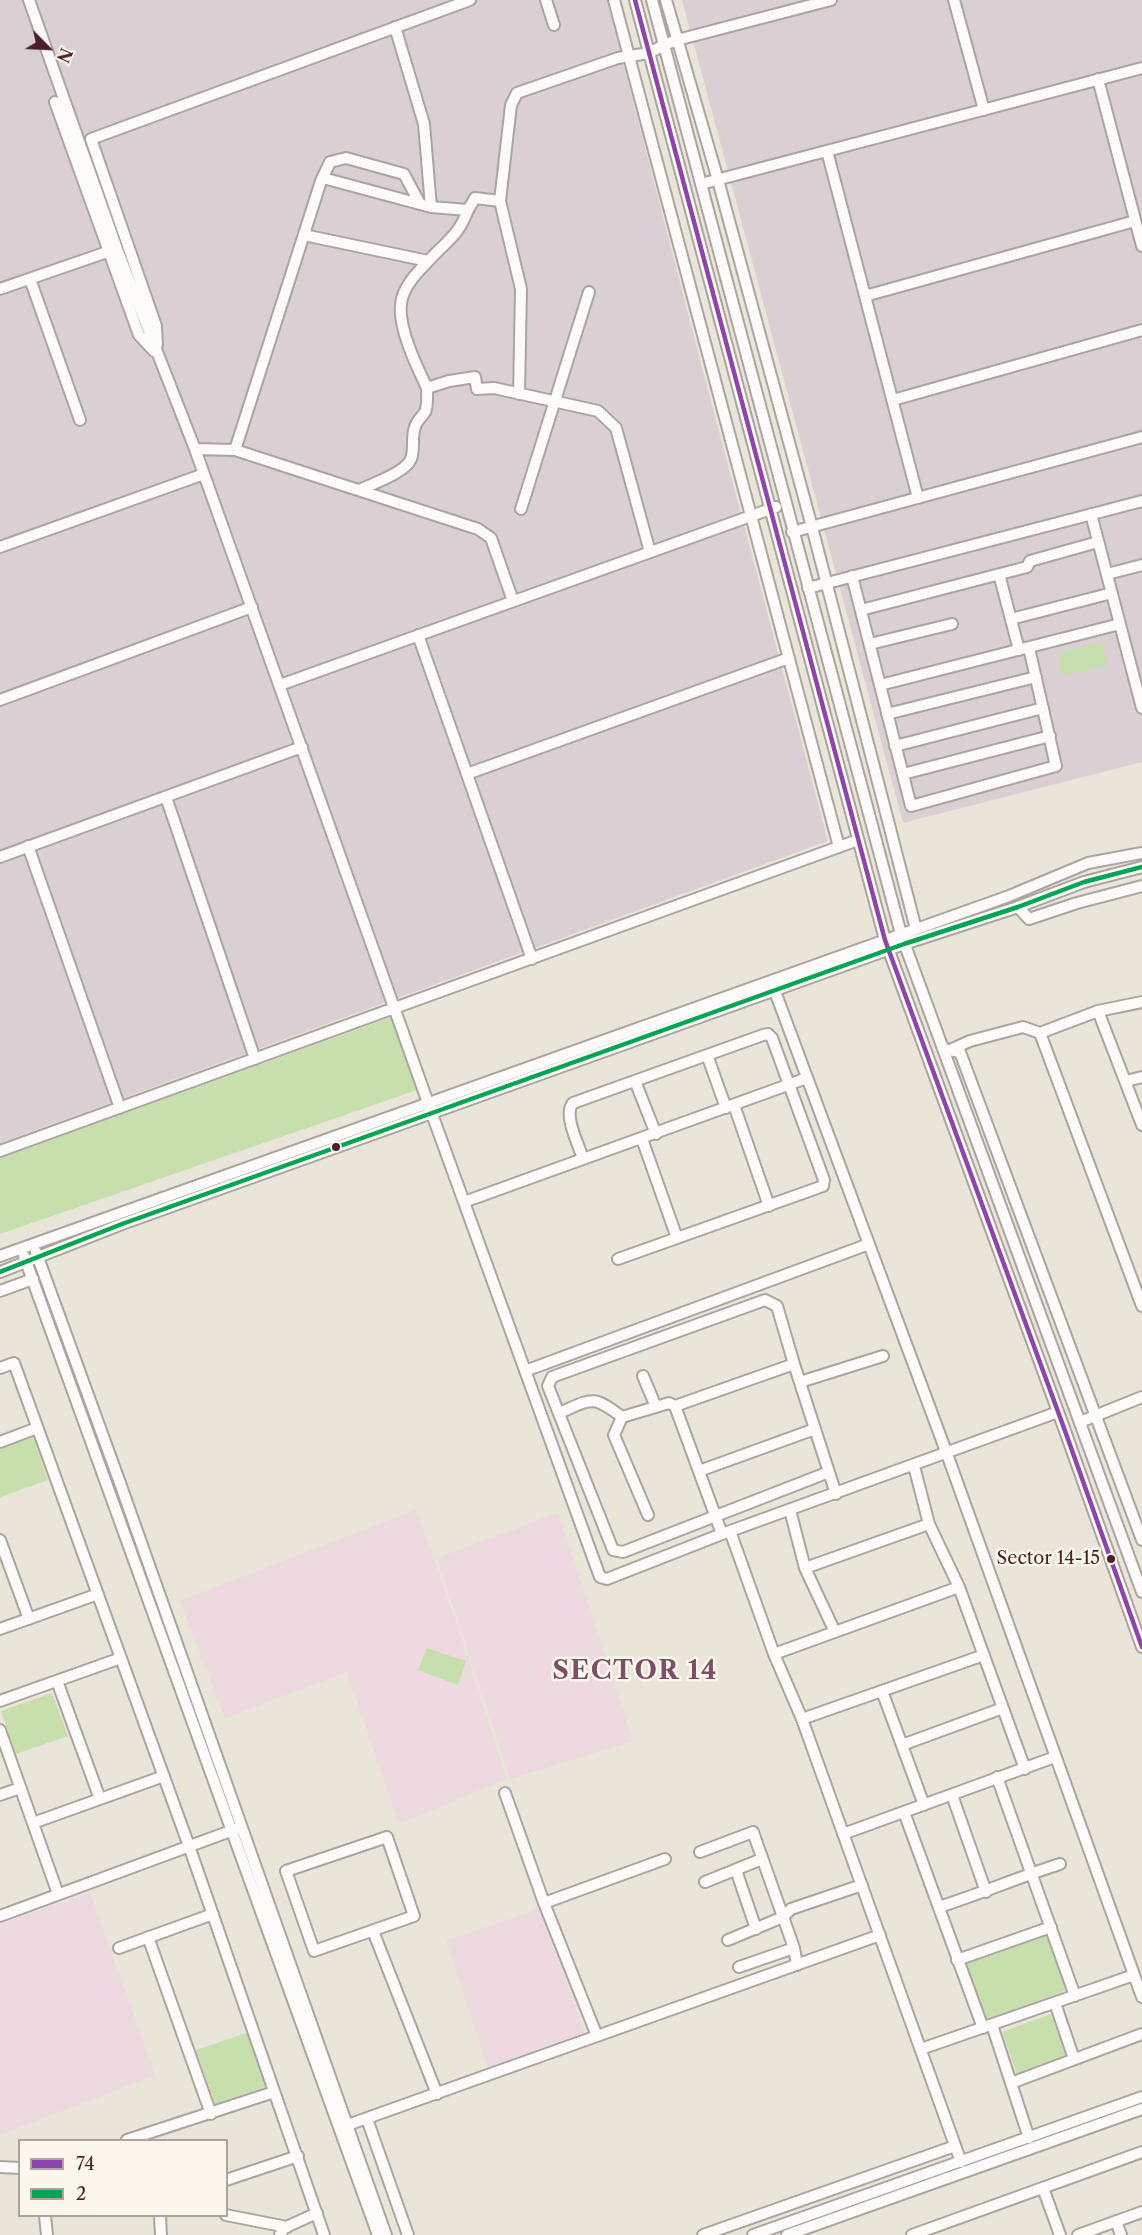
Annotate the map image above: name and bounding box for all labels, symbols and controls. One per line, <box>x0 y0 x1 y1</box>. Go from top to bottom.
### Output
north arrow <box>18 18 78 78</box>
text: N <box>52 45 76 66</box>
unlabelled marker <box>330 1141 342 1153</box>
place label: Sector 14-15 <box>997 1548 1100 1570</box>
marker: Sector 14-15 <box>1105 1553 1117 1565</box>
district label: SECTOR 14 <box>552 1655 718 1687</box>
legend <box>18 2139 228 2217</box>
text: 74 <box>76 2153 95 2175</box>
text: 2 <box>76 2183 86 2205</box>

